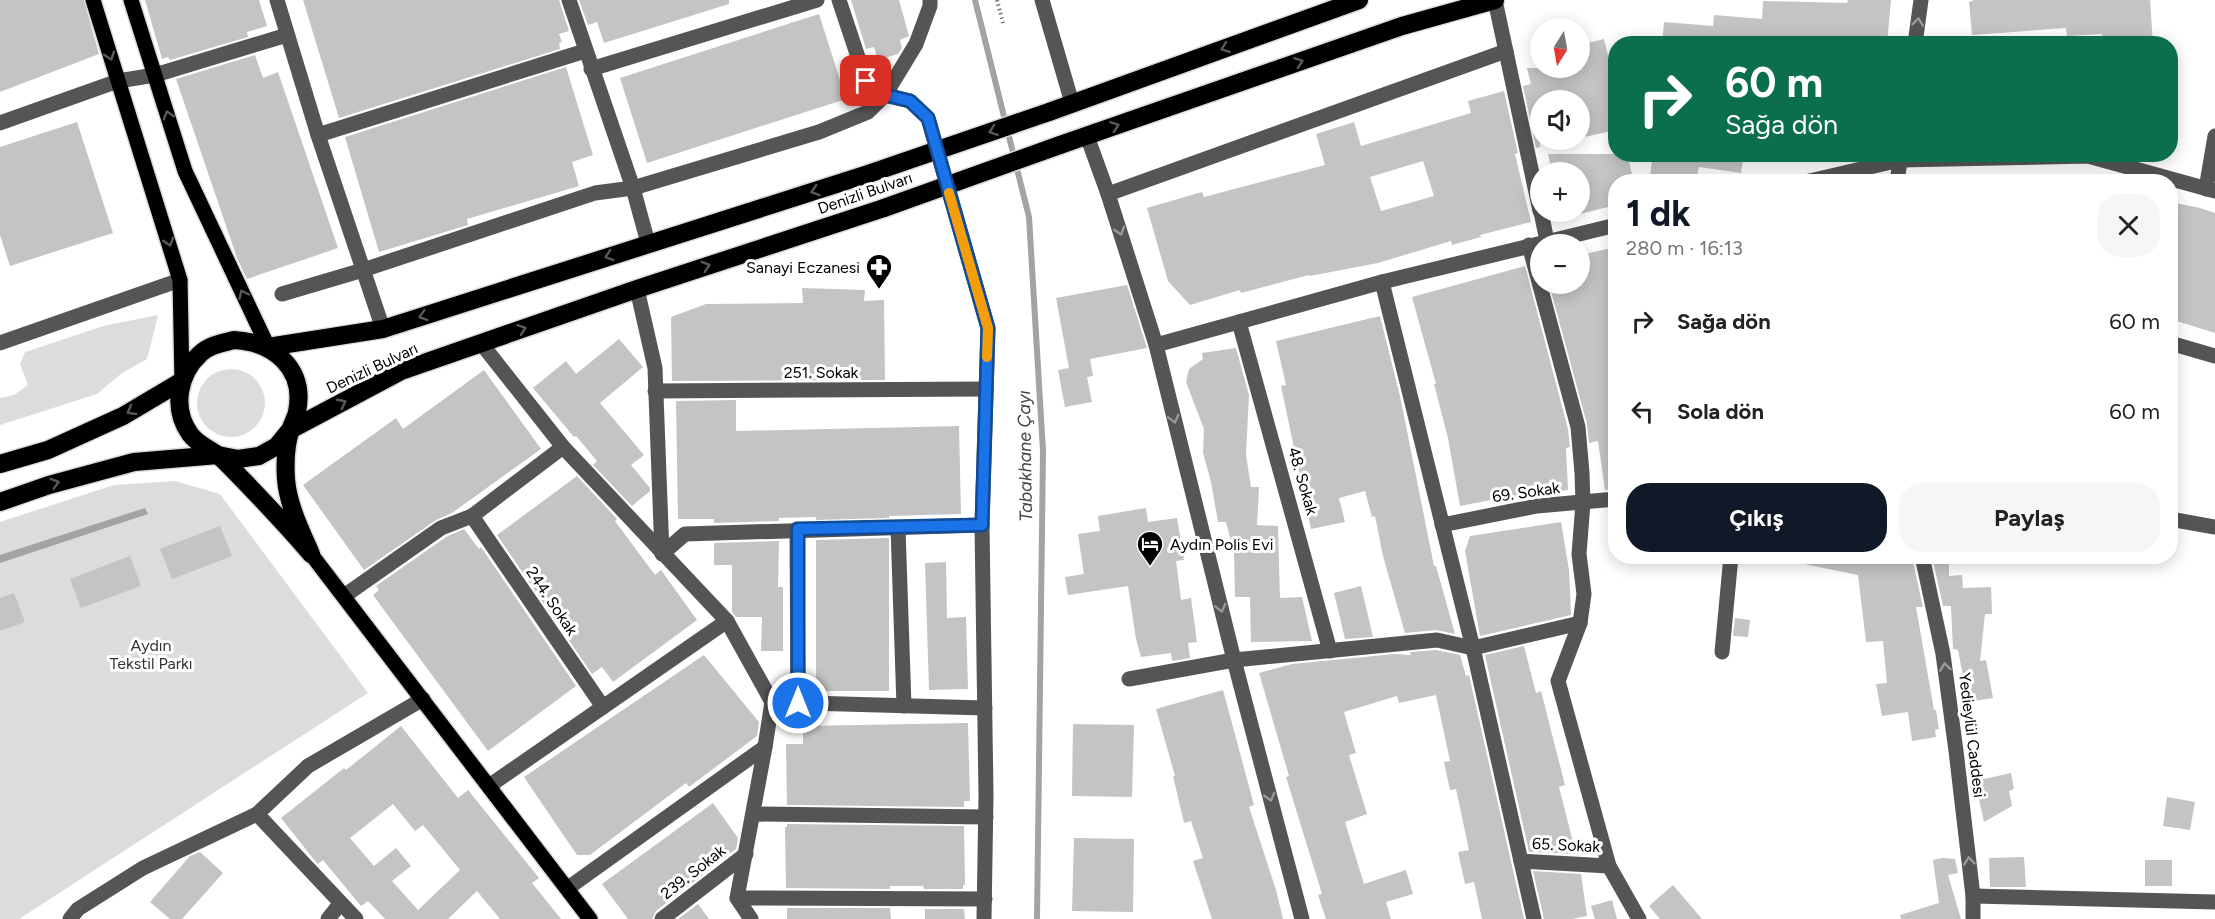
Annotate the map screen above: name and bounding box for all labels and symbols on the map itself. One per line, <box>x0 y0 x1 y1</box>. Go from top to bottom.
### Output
one-way arrow <box>1911 17 1924 26</box>
north arrow <box>1530 18 1590 78</box>
one-way arrow <box>1220 41 1231 54</box>
one-way arrow <box>103 50 116 61</box>
pin <box>840 55 891 106</box>
one-way arrow <box>1293 56 1304 69</box>
one-way arrow <box>162 110 175 121</box>
one-way arrow <box>1109 121 1120 134</box>
one-way arrow <box>988 124 999 136</box>
street label: Denizli Bulvarı <box>815 168 915 218</box>
one-way arrow <box>810 184 821 196</box>
one-way arrow <box>1113 225 1125 236</box>
one-way arrow <box>161 236 174 247</box>
one-way arrow <box>604 249 615 262</box>
pharmacy icon: Sanayi Eczanesi <box>864 252 894 290</box>
place label: Sanayi Eczanesi <box>746 258 860 277</box>
one-way arrow <box>700 261 711 273</box>
one-way arrow <box>238 290 250 301</box>
one-way arrow <box>419 309 429 321</box>
one-way arrow <box>516 323 527 336</box>
street label: Denizli Bulvarı <box>323 338 421 398</box>
street label: 251. Sokak <box>784 363 859 382</box>
water label: Tabakhane Çayı <box>1013 390 1037 522</box>
one-way arrow <box>335 399 346 410</box>
one-way arrow <box>127 403 137 415</box>
one-way arrow <box>1167 413 1180 423</box>
street label: 48. Sokak <box>1284 445 1322 517</box>
one-way arrow <box>49 478 60 490</box>
street label: 69. Sokak <box>1491 478 1561 506</box>
hotel icon: Aydın Polis Evi <box>1135 529 1165 567</box>
place label: Aydın Polis Evi <box>1170 535 1273 554</box>
street label: 244. Sokak <box>522 563 582 639</box>
one-way arrow <box>1214 603 1227 613</box>
park label: Aydın Tekstil Parkı <box>109 636 193 673</box>
one-way arrow <box>1939 663 1951 672</box>
position arrow <box>766 671 830 735</box>
street label: Yedieylül Caddesi <box>1955 671 1989 799</box>
one-way arrow <box>1263 791 1275 801</box>
street label: 65. Sokak <box>1531 834 1601 856</box>
street label: 239. Sokak <box>657 841 729 903</box>
one-way arrow <box>1963 856 1976 865</box>

